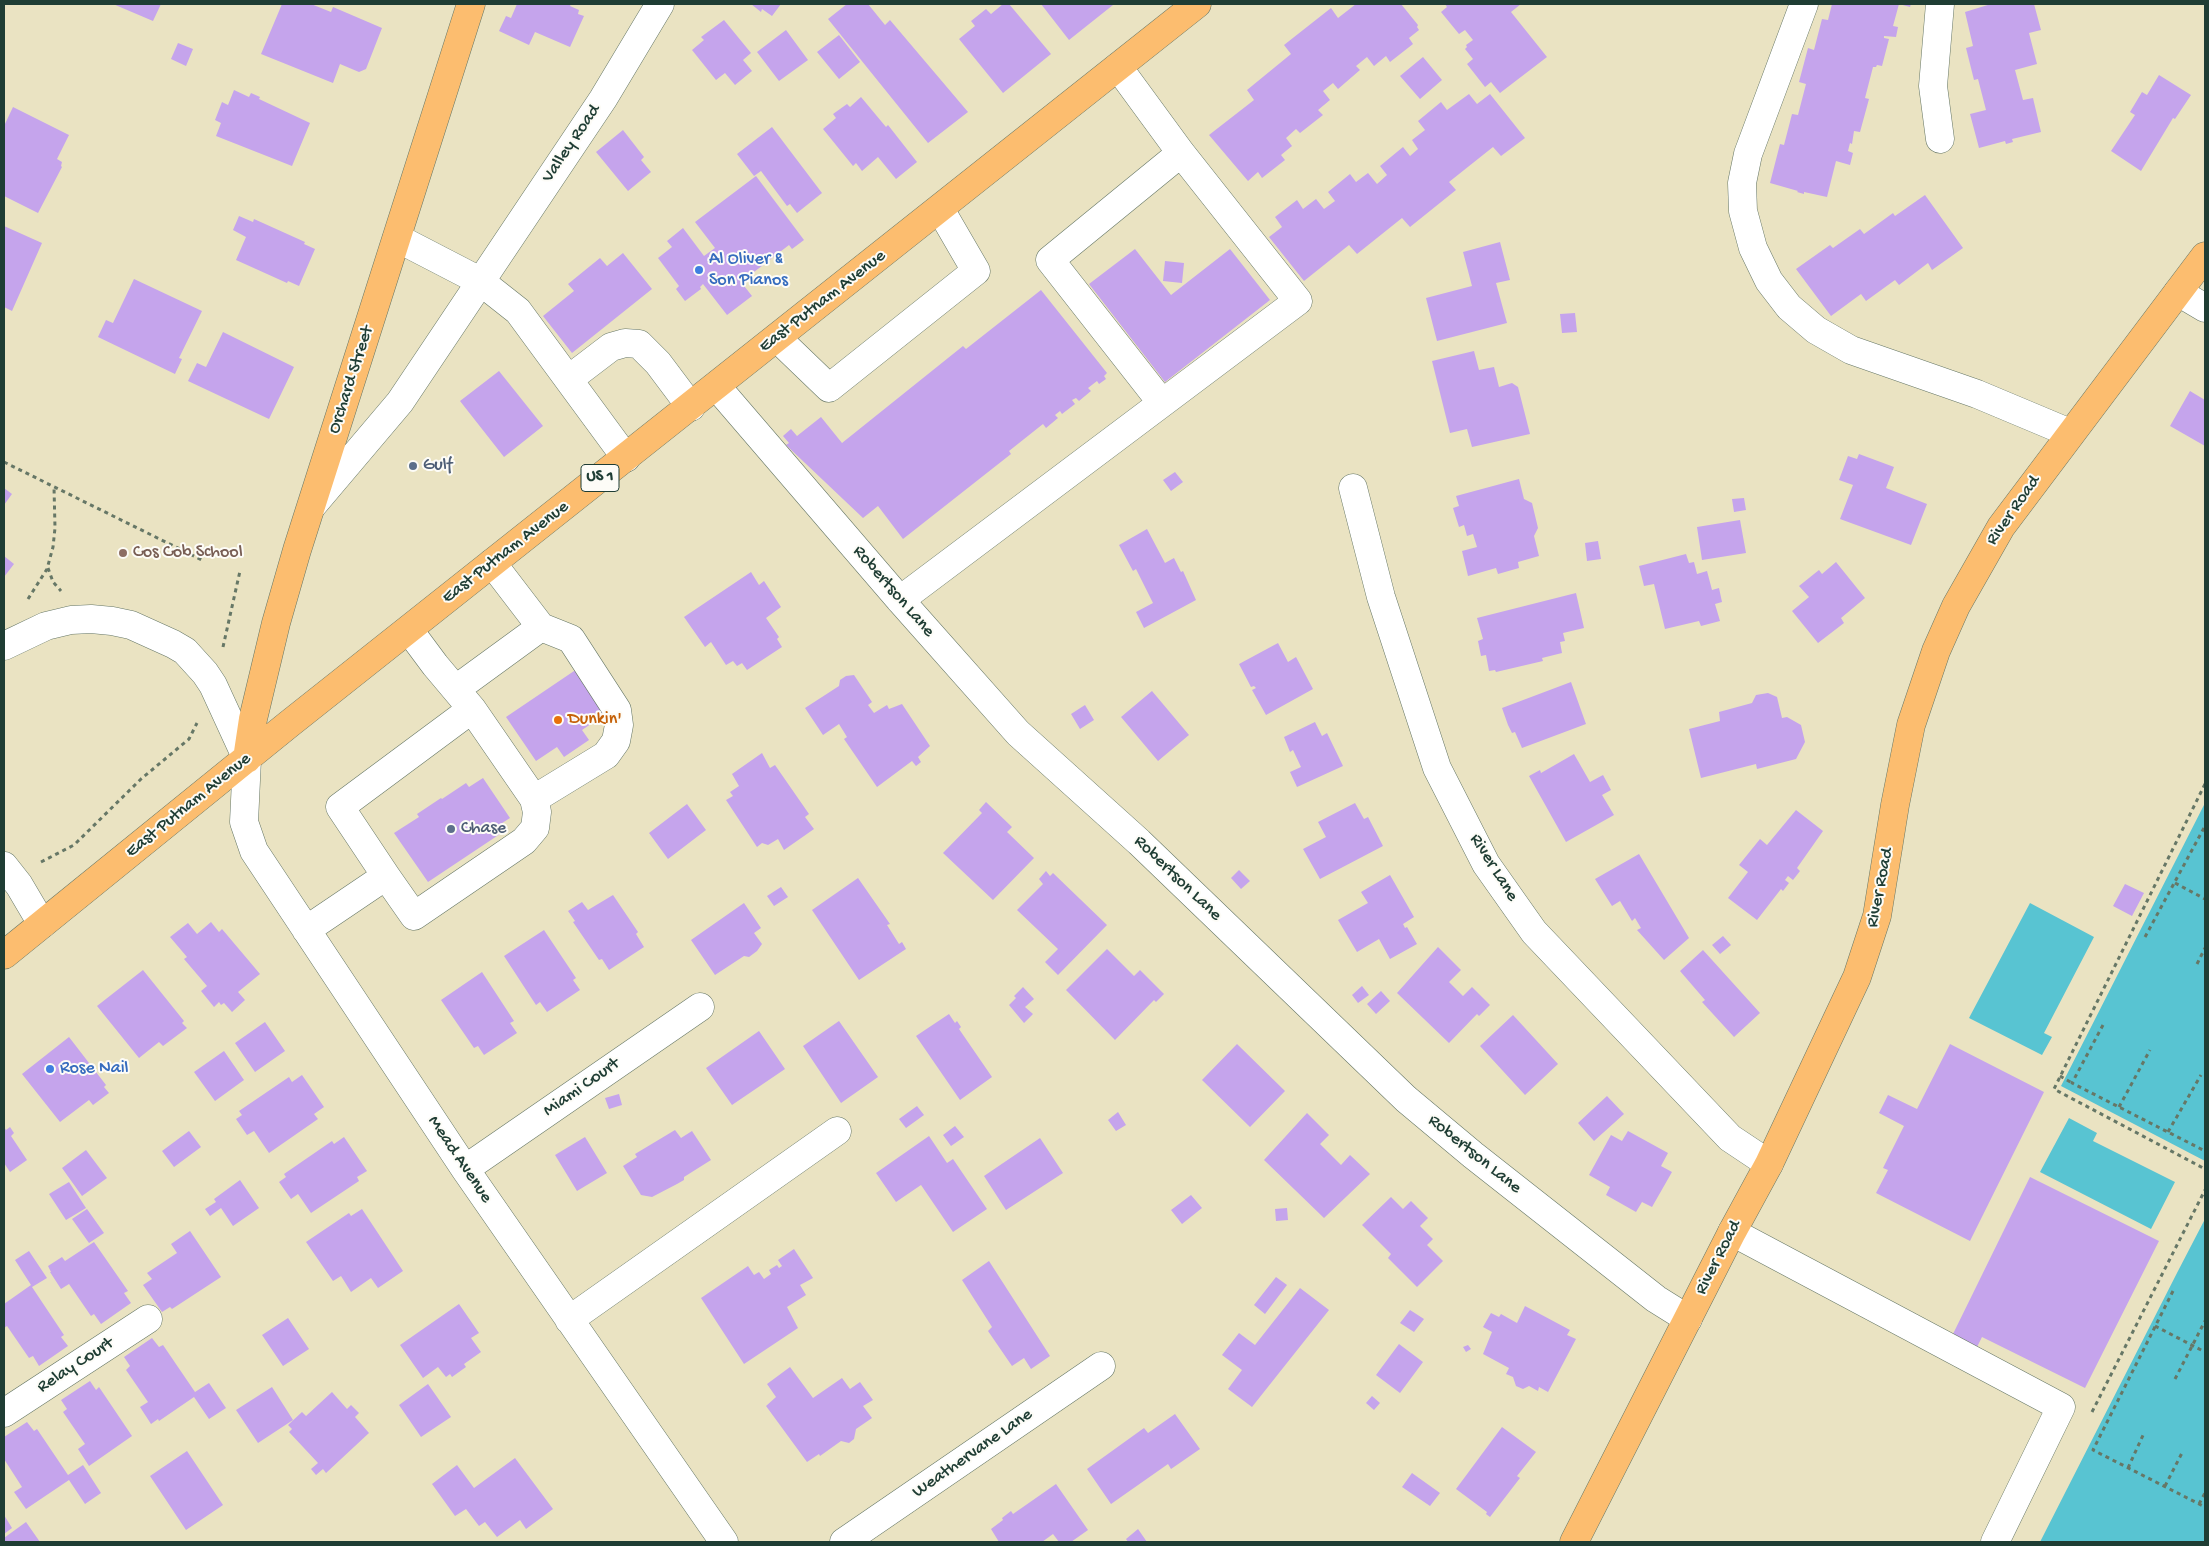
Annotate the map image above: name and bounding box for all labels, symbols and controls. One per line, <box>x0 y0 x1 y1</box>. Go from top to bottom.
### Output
street label: Valley Road <box>538 101 606 187</box>
street label: East Putnam Avenue <box>755 246 891 358</box>
place label: Al Oliver & Son Pianos <box>709 249 788 292</box>
marker: Al Oliver & Son Pianos <box>693 264 705 276</box>
street label: Orchard Street <box>324 323 380 437</box>
place label: Gulf <box>423 455 452 477</box>
marker: Gulf <box>407 460 419 472</box>
road number: US 1 <box>581 464 619 492</box>
street label: River Road <box>1982 472 2046 550</box>
street label: East Putnam Avenue <box>438 497 574 609</box>
place label: Cos Cob School <box>133 542 243 564</box>
street label: Robertson Lane <box>847 542 939 642</box>
marker: Cos Cob School <box>117 547 129 559</box>
place label: Dunkin' <box>568 709 622 731</box>
marker: Dunkin' <box>552 714 564 726</box>
street label: East Putnam Avenue <box>122 749 256 863</box>
place label: Chase <box>461 818 506 840</box>
marker: Chase <box>445 823 457 835</box>
street label: River Lane <box>1464 830 1522 906</box>
street label: Robertson Lane <box>1128 831 1226 927</box>
street label: River Road <box>1863 846 1899 930</box>
street label: Miami Court <box>540 1054 624 1122</box>
place label: Rose Nail <box>60 1058 129 1080</box>
marker: Rose Nail <box>44 1063 56 1075</box>
street label: Robertson Lane <box>1423 1111 1525 1199</box>
street label: Mead Avenue <box>422 1112 496 1208</box>
street label: River Road <box>1691 1217 1747 1299</box>
street label: Relay Court <box>34 1333 118 1399</box>
street label: Weathervane Lane <box>909 1405 1037 1503</box>

